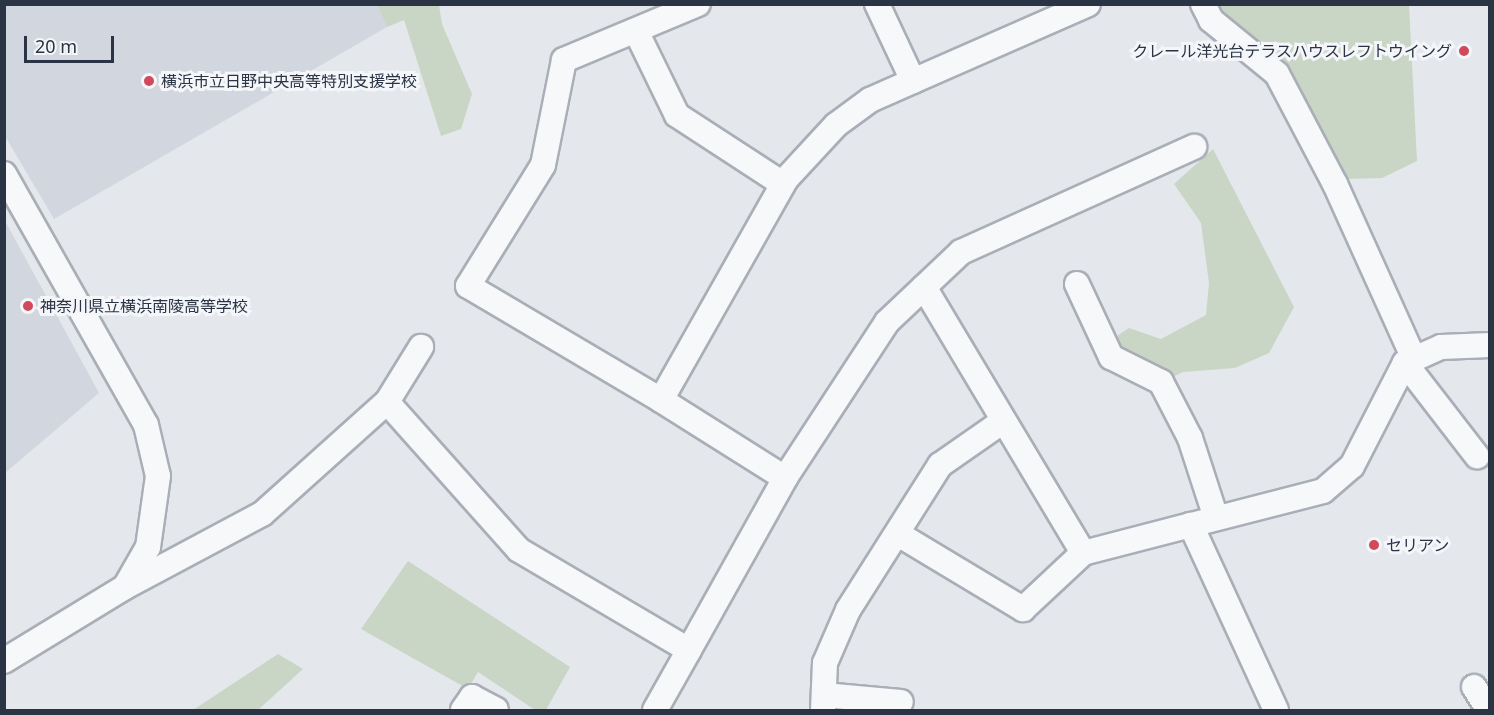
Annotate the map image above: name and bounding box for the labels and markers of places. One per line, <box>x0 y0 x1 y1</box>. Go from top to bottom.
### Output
place label: クレール洋光台テラスハウスレフトウイング <box>1132 41 1452 61</box>
marker: クレール洋光台テラスハウスレフトウイング <box>1457 44 1471 58</box>
place label: 横浜市立日野中央高等特別支援学校 <box>161 71 417 91</box>
marker: 横浜市立日野中央高等特別支援学校 <box>142 74 156 88</box>
place label: 神奈川県立横浜南陵高等学校 <box>40 296 248 316</box>
marker: 神奈川県立横浜南陵高等学校 <box>21 299 35 313</box>
place label: セリアン <box>1386 535 1450 555</box>
marker: セリアン <box>1367 538 1381 552</box>

